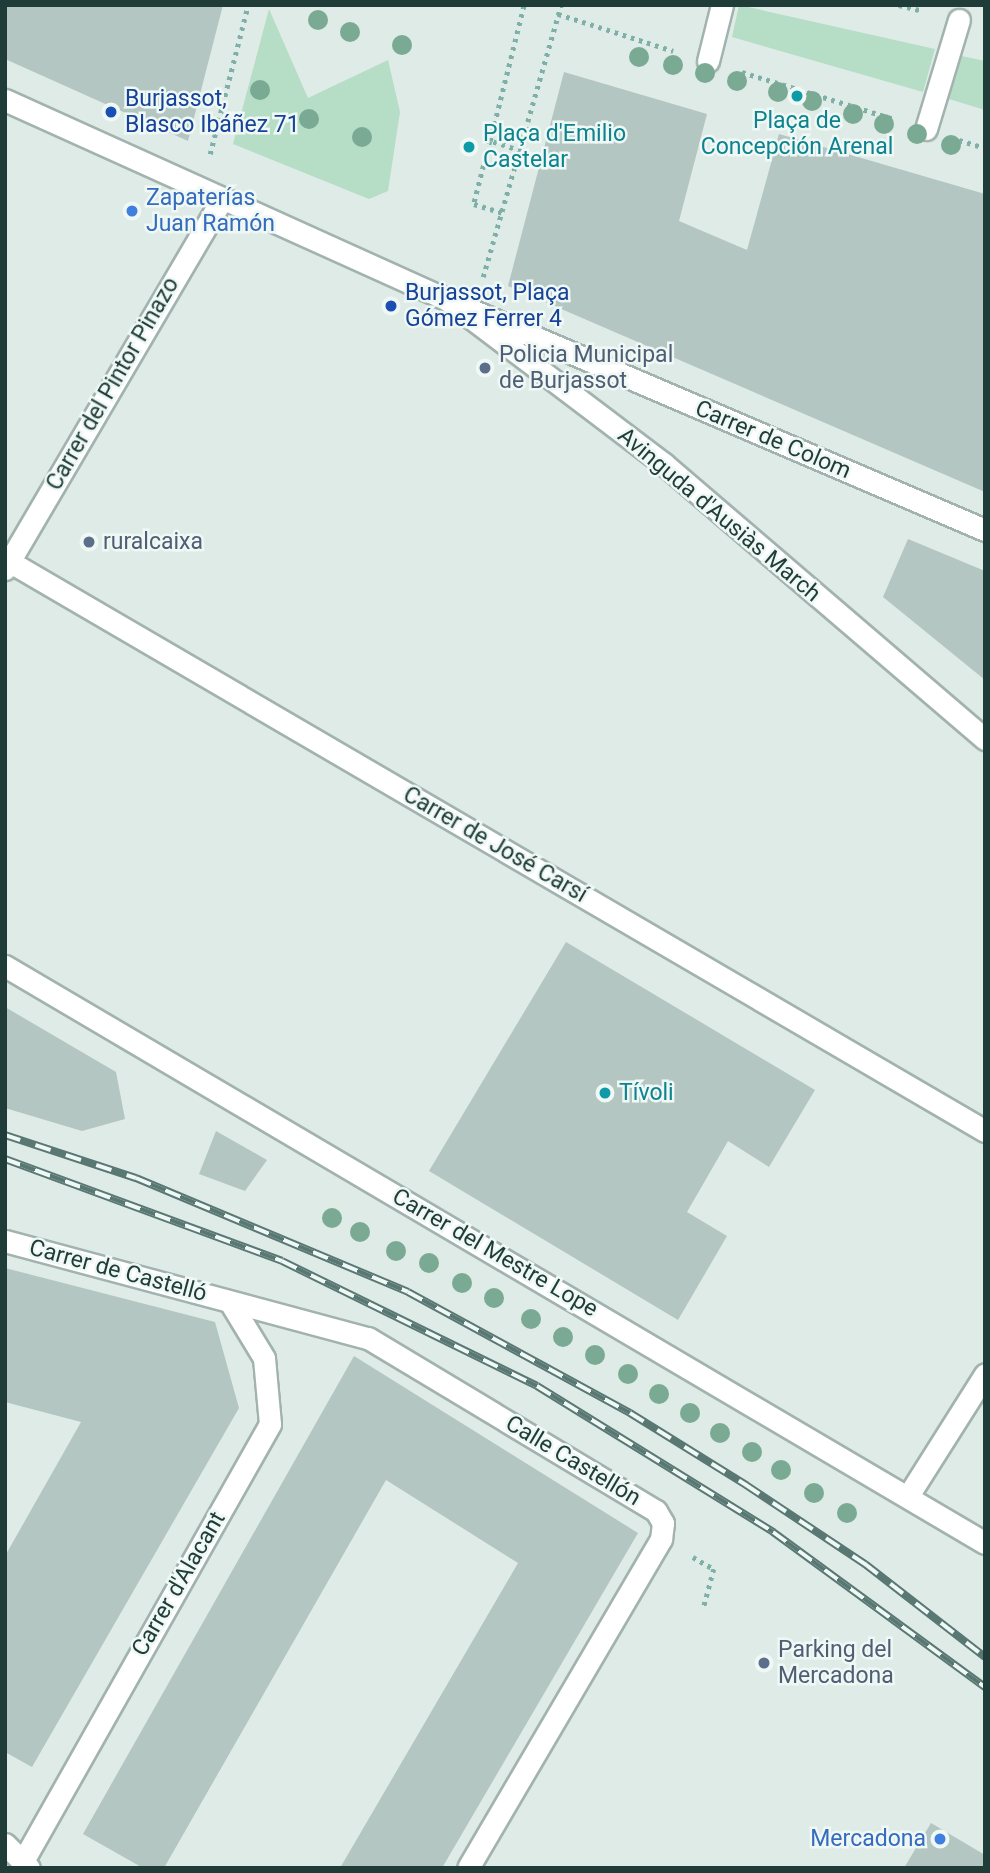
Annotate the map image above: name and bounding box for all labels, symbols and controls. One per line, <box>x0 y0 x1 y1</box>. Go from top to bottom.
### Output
place label: Burjassot, Blasco Ibáñez 71 <box>125 85 300 139</box>
marker: Plaça de Concepción Arenal <box>789 88 805 104</box>
marker: Burjassot, Blasco Ibáñez 71 <box>103 104 119 120</box>
place label: Plaça de Concepción Arenal <box>701 107 893 161</box>
place label: Plaça d'Emilio Castelar <box>483 120 626 174</box>
marker: Plaça d'Emilio Castelar <box>461 139 477 155</box>
place label: Zapaterías Juan Ramón <box>146 184 275 238</box>
marker: Zapaterías Juan Ramón <box>124 203 140 219</box>
street label: Carrer del Pintor Pinazo <box>41 273 185 495</box>
place label: Burjassot, Plaça Gómez Ferrer 4 <box>405 279 570 333</box>
marker: Burjassot, Plaça Gómez Ferrer 4 <box>383 298 399 314</box>
place label: Policia Municipal de Burjassot <box>499 341 673 395</box>
marker: Policia Municipal de Burjassot <box>477 360 493 376</box>
street label: Carrer de Colom <box>691 395 855 485</box>
street label: Avinguda d'Ausiàs March <box>612 422 826 608</box>
place label: ruralcaixa <box>103 528 203 556</box>
marker: ruralcaixa <box>81 534 97 550</box>
street label: Carrer de José Carsí <box>398 781 592 909</box>
place label: Tívoli <box>619 1079 674 1107</box>
marker: Tívoli <box>597 1085 613 1101</box>
street label: Carrer del Mestre Lope <box>387 1183 603 1323</box>
street label: Carrer de Castelló <box>26 1234 210 1308</box>
street label: Calle Castellón <box>500 1410 646 1512</box>
street label: Carrer d'Alacant <box>127 1507 231 1661</box>
place label: Parking del Mercadona <box>778 1636 894 1690</box>
marker: Parking del Mercadona <box>756 1655 772 1671</box>
place label: Mercadona <box>810 1825 926 1853</box>
marker: Mercadona <box>932 1831 948 1847</box>

